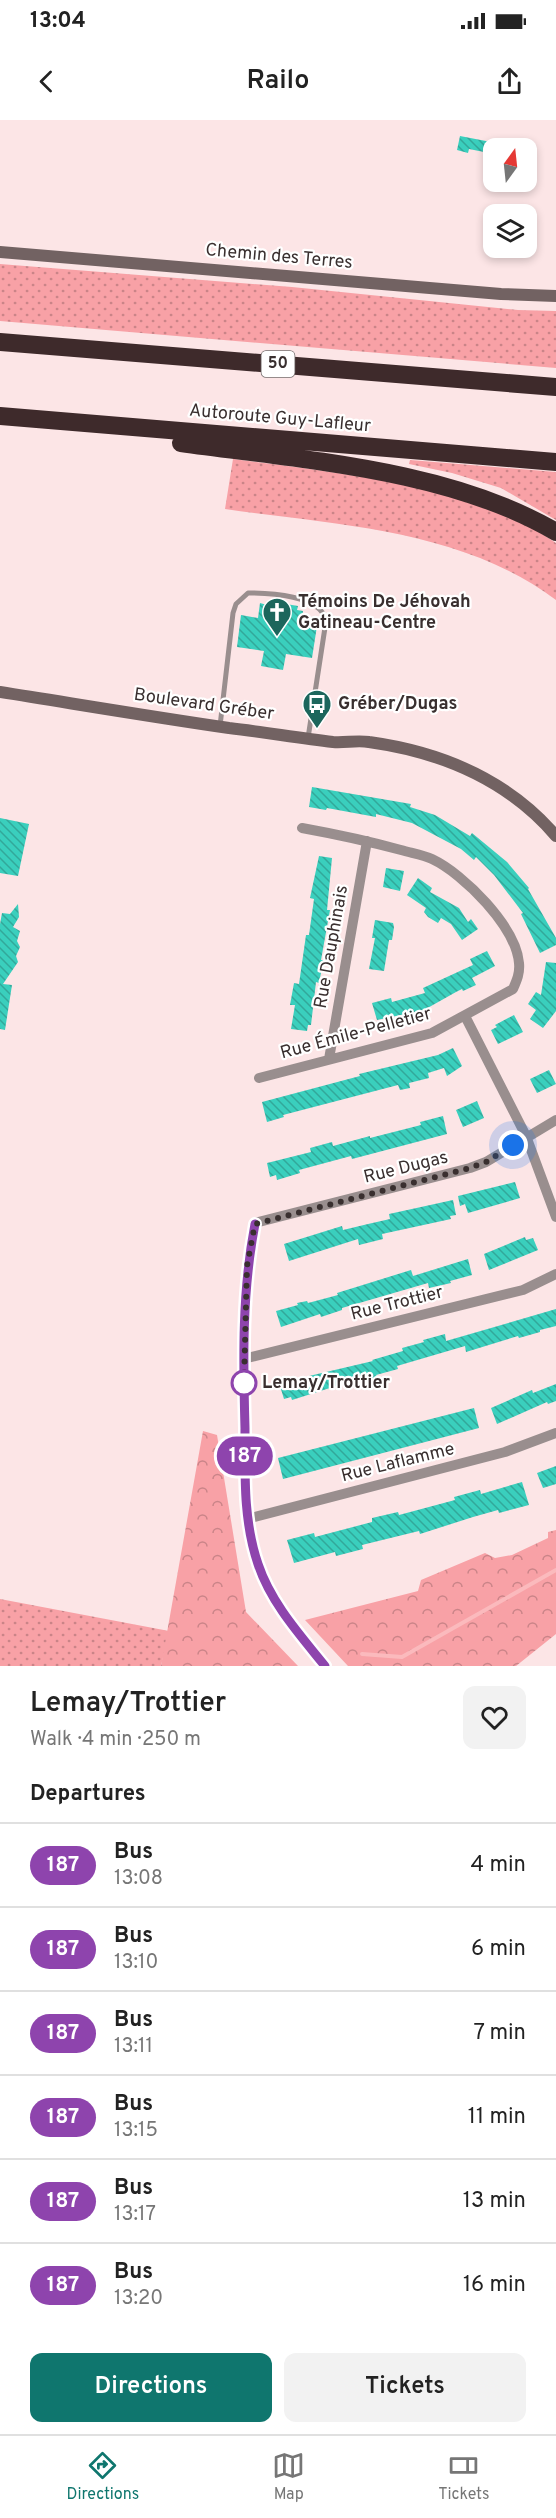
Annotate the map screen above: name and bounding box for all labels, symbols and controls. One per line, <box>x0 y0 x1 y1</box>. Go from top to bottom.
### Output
text: 13:04 <box>30 8 86 35</box>
text: Railo <box>247 64 309 98</box>
icon: back <box>30 65 63 98</box>
icon: share <box>493 65 526 98</box>
north arrow <box>483 138 537 192</box>
map controls <box>483 138 537 258</box>
button: layers <box>483 204 537 258</box>
street label: Chemin des Terres <box>204 239 354 275</box>
road number: 50 <box>262 351 294 377</box>
street label: Autoroute Guy-Lafleur <box>188 400 372 438</box>
place label: Témoins De Jéhovah Gatineau-Centre <box>298 591 471 635</box>
church icon: Témoins De Jéhovah Gatineau-Centre <box>261 596 293 638</box>
street label: Boulevard Gréber <box>132 684 276 726</box>
bus stop icon: Gréber/Dugas <box>301 688 333 730</box>
place label: Gréber/Dugas <box>338 693 457 716</box>
street label: Rue Dauphinais <box>310 883 354 1011</box>
street label: Rue Émile-Pelletier <box>277 1001 434 1065</box>
your location <box>498 1130 528 1160</box>
street label: Rue Dugas <box>361 1146 451 1190</box>
street label: Rue Trottier <box>348 1281 446 1327</box>
marker: Lemay/Trottier <box>231 1370 257 1396</box>
place label: Lemay/Trottier <box>262 1372 390 1395</box>
line badge: 187 <box>210 1436 280 1476</box>
street label: Rue Laflamme <box>339 1438 457 1488</box>
text: 187 <box>229 1443 261 1470</box>
text: Lemay/Trottier <box>30 1686 226 1722</box>
button: heart <box>463 1686 526 1749</box>
text: Walk · 4 min · 250 m <box>30 1727 201 1753</box>
text: Departures <box>30 1781 146 1808</box>
text: Bus <box>114 1839 153 1866</box>
text: 187 <box>47 1852 79 1879</box>
text: 4 min <box>471 1852 526 1879</box>
text: 13:08 <box>114 1866 163 1892</box>
text: Bus <box>114 1923 153 1950</box>
text: 187 <box>47 1936 79 1963</box>
text: 6 min <box>471 1936 526 1963</box>
text: 13:10 <box>114 1950 158 1976</box>
text: Bus <box>114 2007 153 2034</box>
text: 187 <box>47 2020 79 2047</box>
text: 7 min <box>474 2020 526 2047</box>
text: 13:11 <box>114 2034 153 2060</box>
text: Bus <box>114 2091 153 2118</box>
text: 187 <box>47 2104 79 2131</box>
text: 11 min <box>468 2104 526 2131</box>
text: 13:15 <box>114 2118 158 2144</box>
text: Bus <box>114 2175 153 2202</box>
text: 187 <box>47 2188 79 2215</box>
text: 13 min <box>463 2188 526 2215</box>
text: 13:17 <box>114 2202 156 2228</box>
text: Bus <box>114 2259 153 2286</box>
text: 187 <box>47 2272 79 2299</box>
text: 16 min <box>463 2272 526 2299</box>
text: 13:20 <box>114 2286 163 2312</box>
button: Directions <box>30 2353 272 2422</box>
button: Tickets <box>284 2353 526 2422</box>
tab: Directions <box>67 2449 139 2505</box>
tab: Map <box>272 2449 305 2505</box>
tab: Tickets <box>438 2449 489 2505</box>

